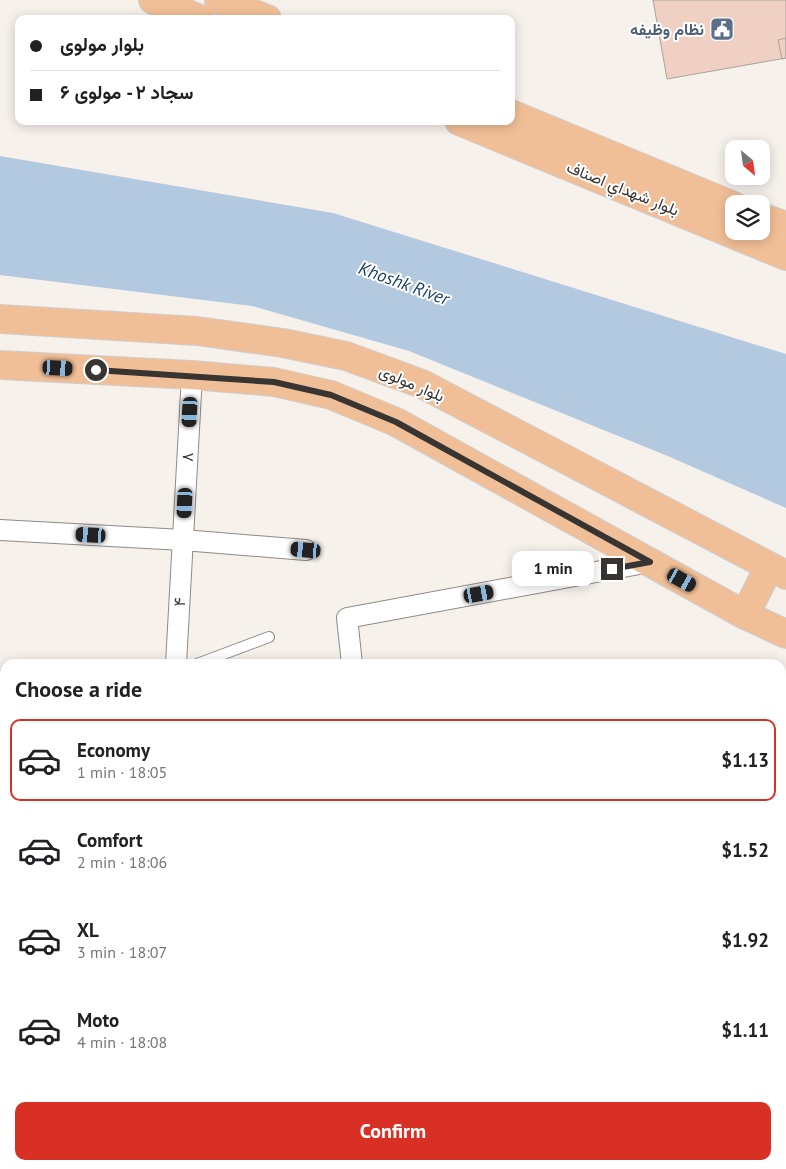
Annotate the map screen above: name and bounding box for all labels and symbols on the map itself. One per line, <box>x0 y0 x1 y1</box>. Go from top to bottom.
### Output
public building icon: نظام وظیفه <box>709 16 735 42</box>
place label: نظام وظیفه <box>630 19 704 40</box>
north arrow <box>725 140 770 185</box>
street label: بلوار شهداي اصناف <box>562 156 682 223</box>
water label: Khoshk River <box>356 256 453 310</box>
route start <box>85 359 107 381</box>
car <box>42 360 73 376</box>
street label: بلوار مولوی <box>376 360 448 407</box>
car <box>181 397 198 427</box>
street label: ۸ <box>177 452 197 462</box>
car <box>176 488 193 518</box>
car <box>75 527 106 543</box>
car <box>290 541 321 559</box>
callout: 1 min <box>512 552 594 586</box>
route end <box>601 558 623 580</box>
car <box>665 566 698 594</box>
car <box>462 584 495 604</box>
street label: ۴ <box>169 597 189 607</box>

